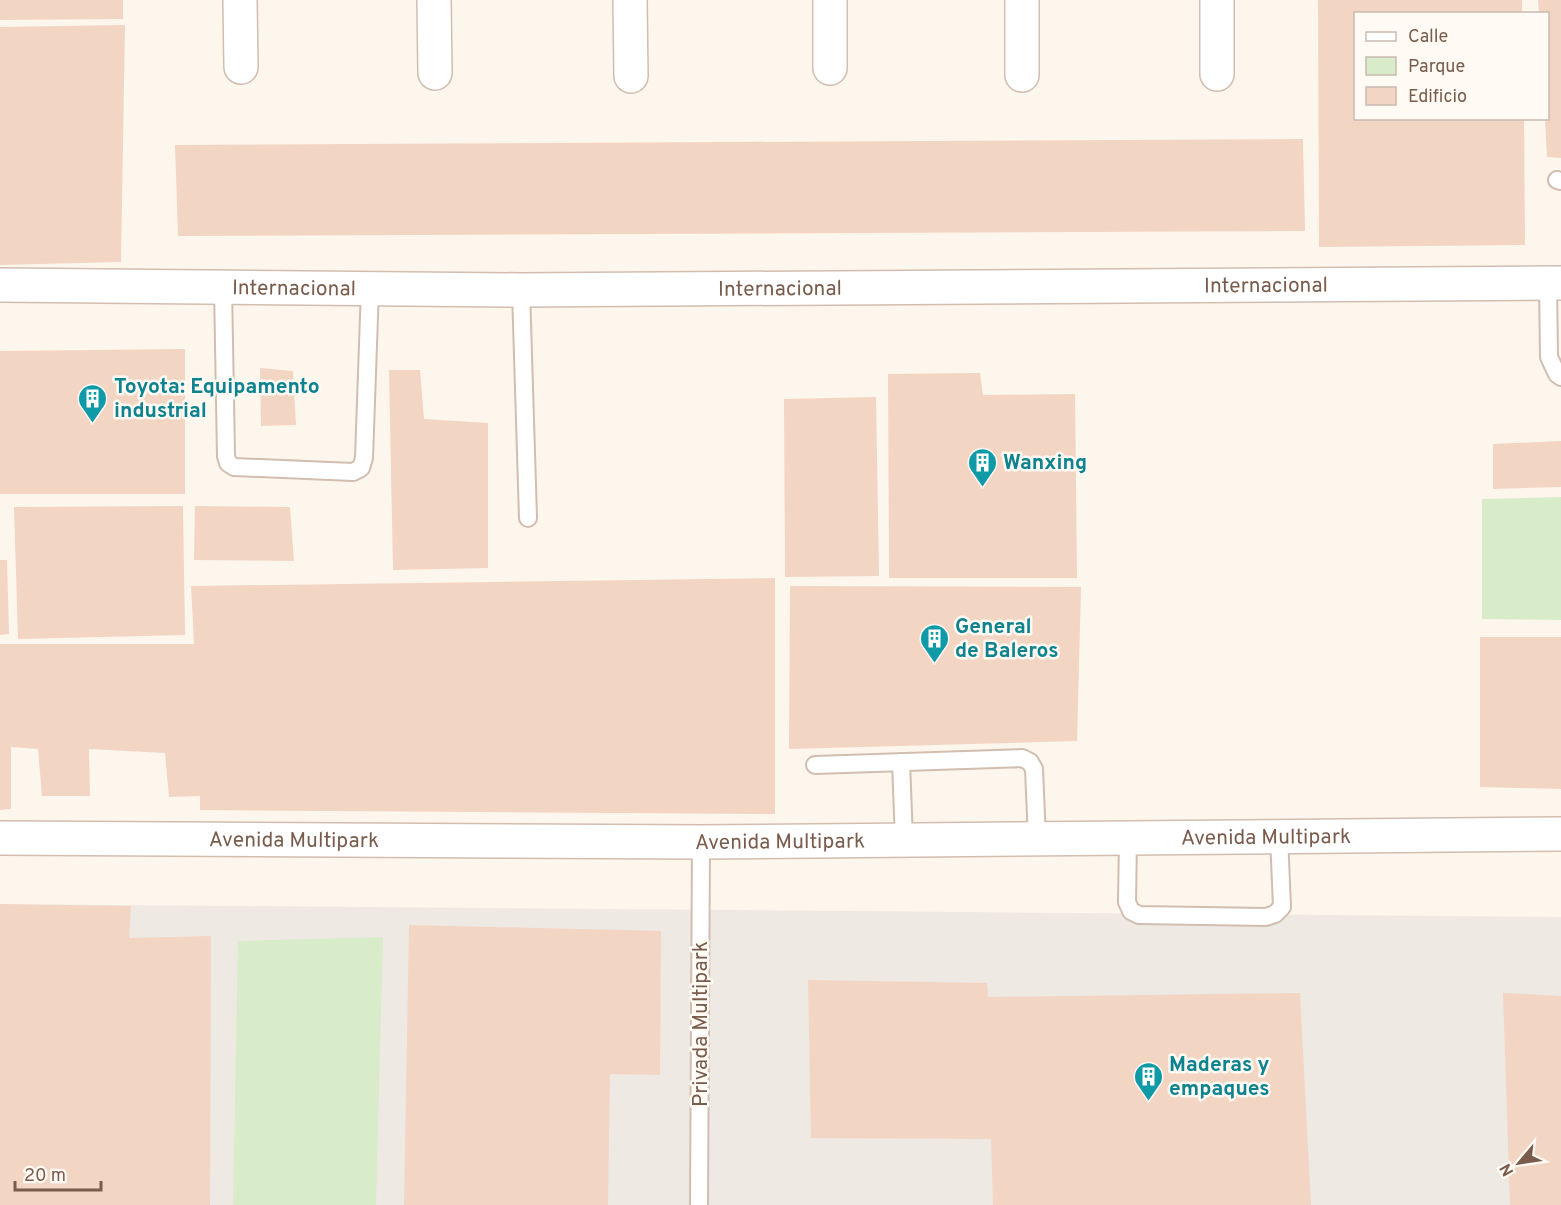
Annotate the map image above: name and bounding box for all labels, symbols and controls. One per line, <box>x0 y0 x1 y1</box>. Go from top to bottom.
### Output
legend <box>1354 12 1549 120</box>
text: Calle <box>1408 26 1448 49</box>
text: Parque <box>1408 56 1465 79</box>
text: Edificio <box>1408 86 1467 109</box>
street label: Internacional <box>1204 273 1328 300</box>
street label: Internacional <box>232 275 356 303</box>
street label: Internacional <box>718 276 842 304</box>
place label: Toyota: Equipamento industrial <box>114 374 320 425</box>
building icon: Toyota: Equipamento industrial <box>77 382 109 424</box>
building icon: Wanxing <box>966 446 998 488</box>
place label: Wanxing <box>1003 450 1087 477</box>
place label: General de Baleros <box>955 614 1059 665</box>
building icon: General de Baleros <box>918 622 950 664</box>
street label: Avenida Multipark <box>1181 824 1351 853</box>
street label: Avenida Multipark <box>209 827 379 855</box>
street label: Avenida Multipark <box>695 828 865 857</box>
street label: Privada Multipark <box>688 941 715 1107</box>
place label: Maderas y empaques <box>1169 1052 1270 1103</box>
building icon: Maderas y empaques <box>1132 1060 1164 1102</box>
north arrow <box>1489 1133 1549 1193</box>
scale bar <box>15 1154 100 1192</box>
text: N <box>1496 1159 1519 1179</box>
text: 20 m <box>24 1165 66 1188</box>

